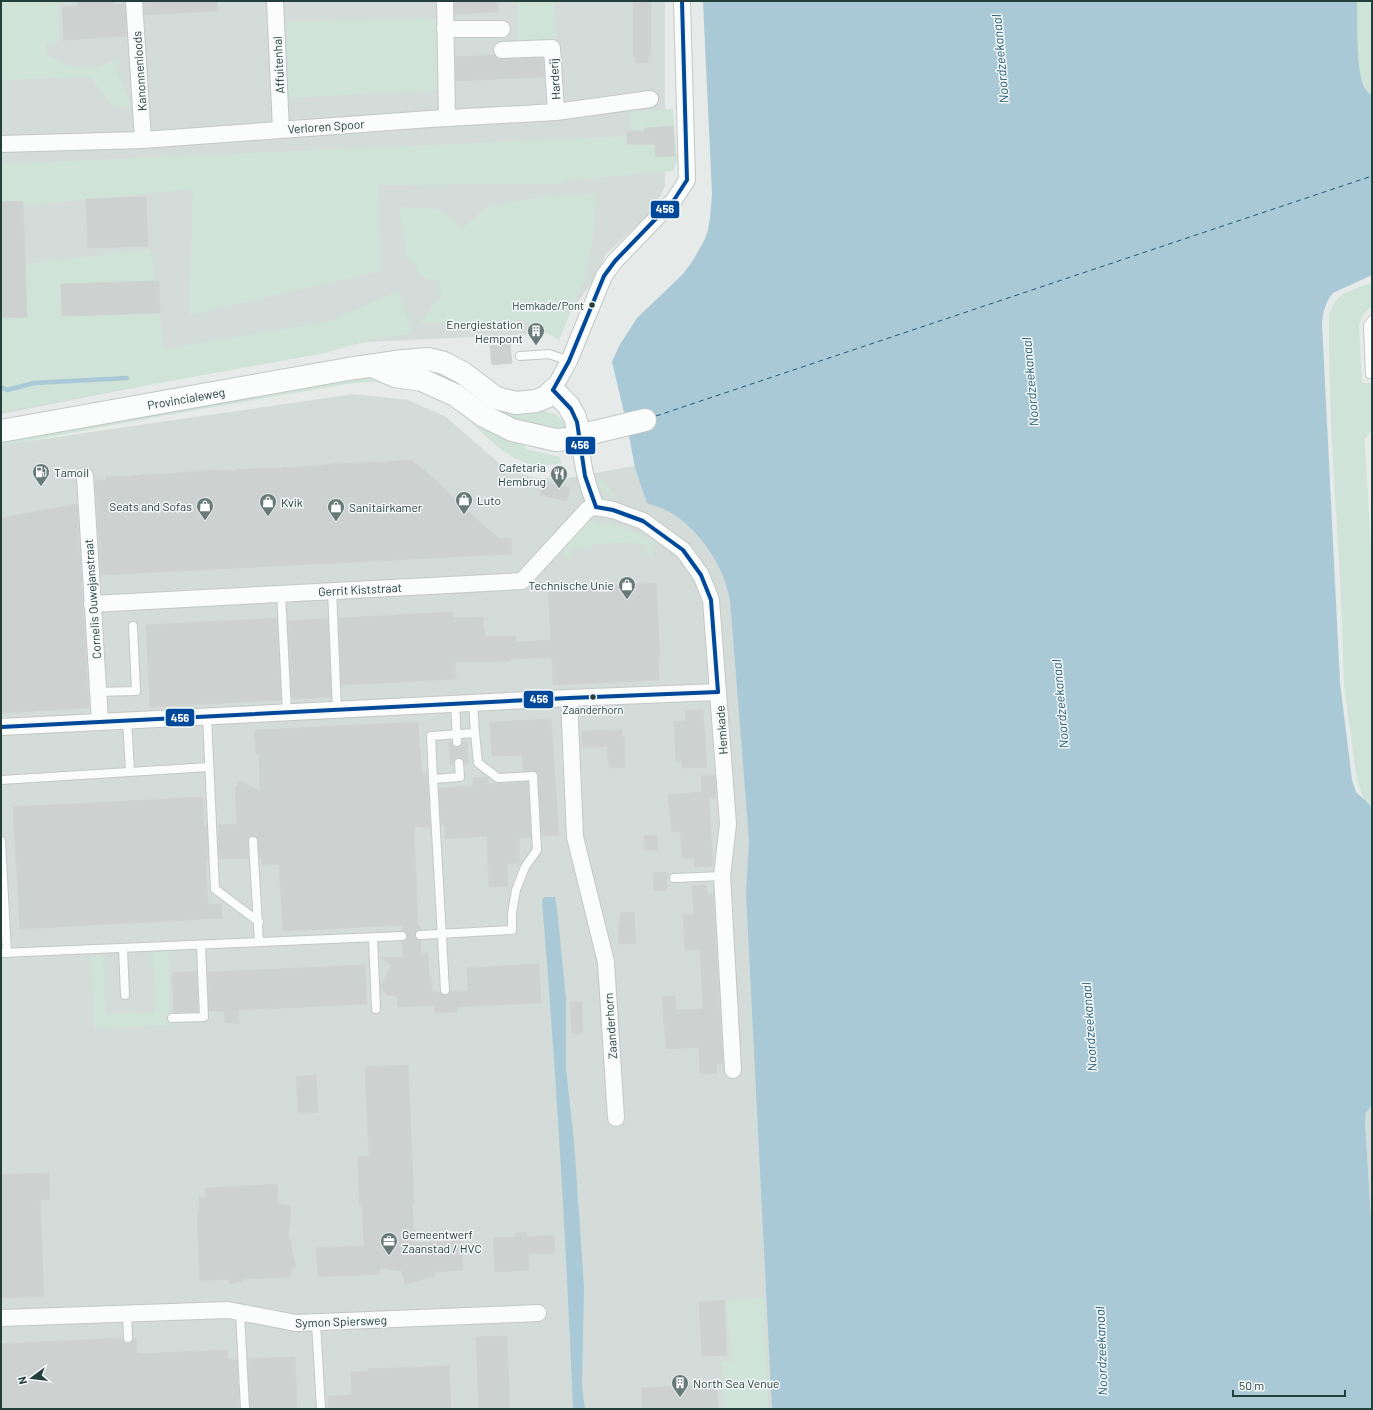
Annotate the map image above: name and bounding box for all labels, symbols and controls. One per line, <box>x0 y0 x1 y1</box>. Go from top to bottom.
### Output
water label: Noordzeekanaal <box>988 14 1012 104</box>
street label: Kanonnenloods <box>129 30 149 112</box>
street label: Affuitenhal <box>270 36 286 94</box>
street label: Harderij <box>546 58 562 100</box>
street label: Verloren Spoor <box>287 116 366 136</box>
line badge: 456 <box>650 200 680 219</box>
text: 456 <box>656 202 674 215</box>
place label: Hemkade/Pont <box>512 299 584 312</box>
marker: Hemkade/Pont <box>587 300 597 310</box>
place label: Energiestation Hempont <box>446 317 523 345</box>
building icon: Energiestation Hempont <box>526 321 546 346</box>
water label: Noordzeekanaal <box>1018 337 1042 427</box>
street label: Provincialeweg <box>146 384 226 412</box>
line badge: 456 <box>565 436 596 455</box>
text: 456 <box>571 438 589 451</box>
place label: Cafetaria Hembrug <box>498 460 546 488</box>
fuel station icon: Tamoil <box>31 462 51 487</box>
restaurant icon: Cafetaria Hembrug <box>549 464 569 489</box>
place label: Tamoil <box>54 465 89 479</box>
shop icon: Luto <box>454 490 474 515</box>
shop icon: Kvik <box>258 492 278 517</box>
place label: Luto <box>477 493 501 507</box>
place label: Kvik <box>281 495 303 509</box>
shop icon: Seats and Sofas <box>195 496 215 521</box>
shop icon: Sanitairkamer <box>326 497 346 522</box>
place label: Seats and Sofas <box>109 499 192 513</box>
place label: Sanitairkamer <box>349 500 423 514</box>
street label: Cornelis Ouwejanstraat <box>81 539 103 659</box>
shop icon: Technische Unie <box>617 575 637 600</box>
place label: Technische Unie <box>528 578 614 592</box>
street label: Gerrit Kiststraat <box>318 580 402 598</box>
water label: Noordzeekanaal <box>1048 659 1072 749</box>
line badge: 456 <box>523 690 554 709</box>
text: 456 <box>530 692 548 705</box>
marker: Zaanderhorn <box>588 692 598 702</box>
place label: Zaanderhorn <box>563 703 623 716</box>
street label: Hemkade <box>712 705 730 755</box>
line badge: 456 <box>165 708 195 727</box>
text: 456 <box>171 711 189 724</box>
water label: Noordzeekanaal <box>1078 982 1100 1072</box>
street label: Zaanderhorn <box>601 992 619 1060</box>
place label: Gemeentwerf Zaanstad / HVC <box>402 1227 482 1255</box>
office icon: Gemeentwerf Zaanstad / HVC <box>379 1231 399 1256</box>
water label: Noordzeekanaal <box>1091 1306 1111 1396</box>
street label: Symon Spiersweg <box>295 1312 387 1330</box>
north arrow <box>12 1358 52 1398</box>
scale bar <box>1233 1372 1345 1398</box>
building icon: North Sea Venue <box>670 1373 690 1398</box>
text: N <box>15 1375 29 1386</box>
place label: North Sea Venue <box>693 1376 779 1390</box>
text: 50 m <box>1239 1378 1264 1392</box>

